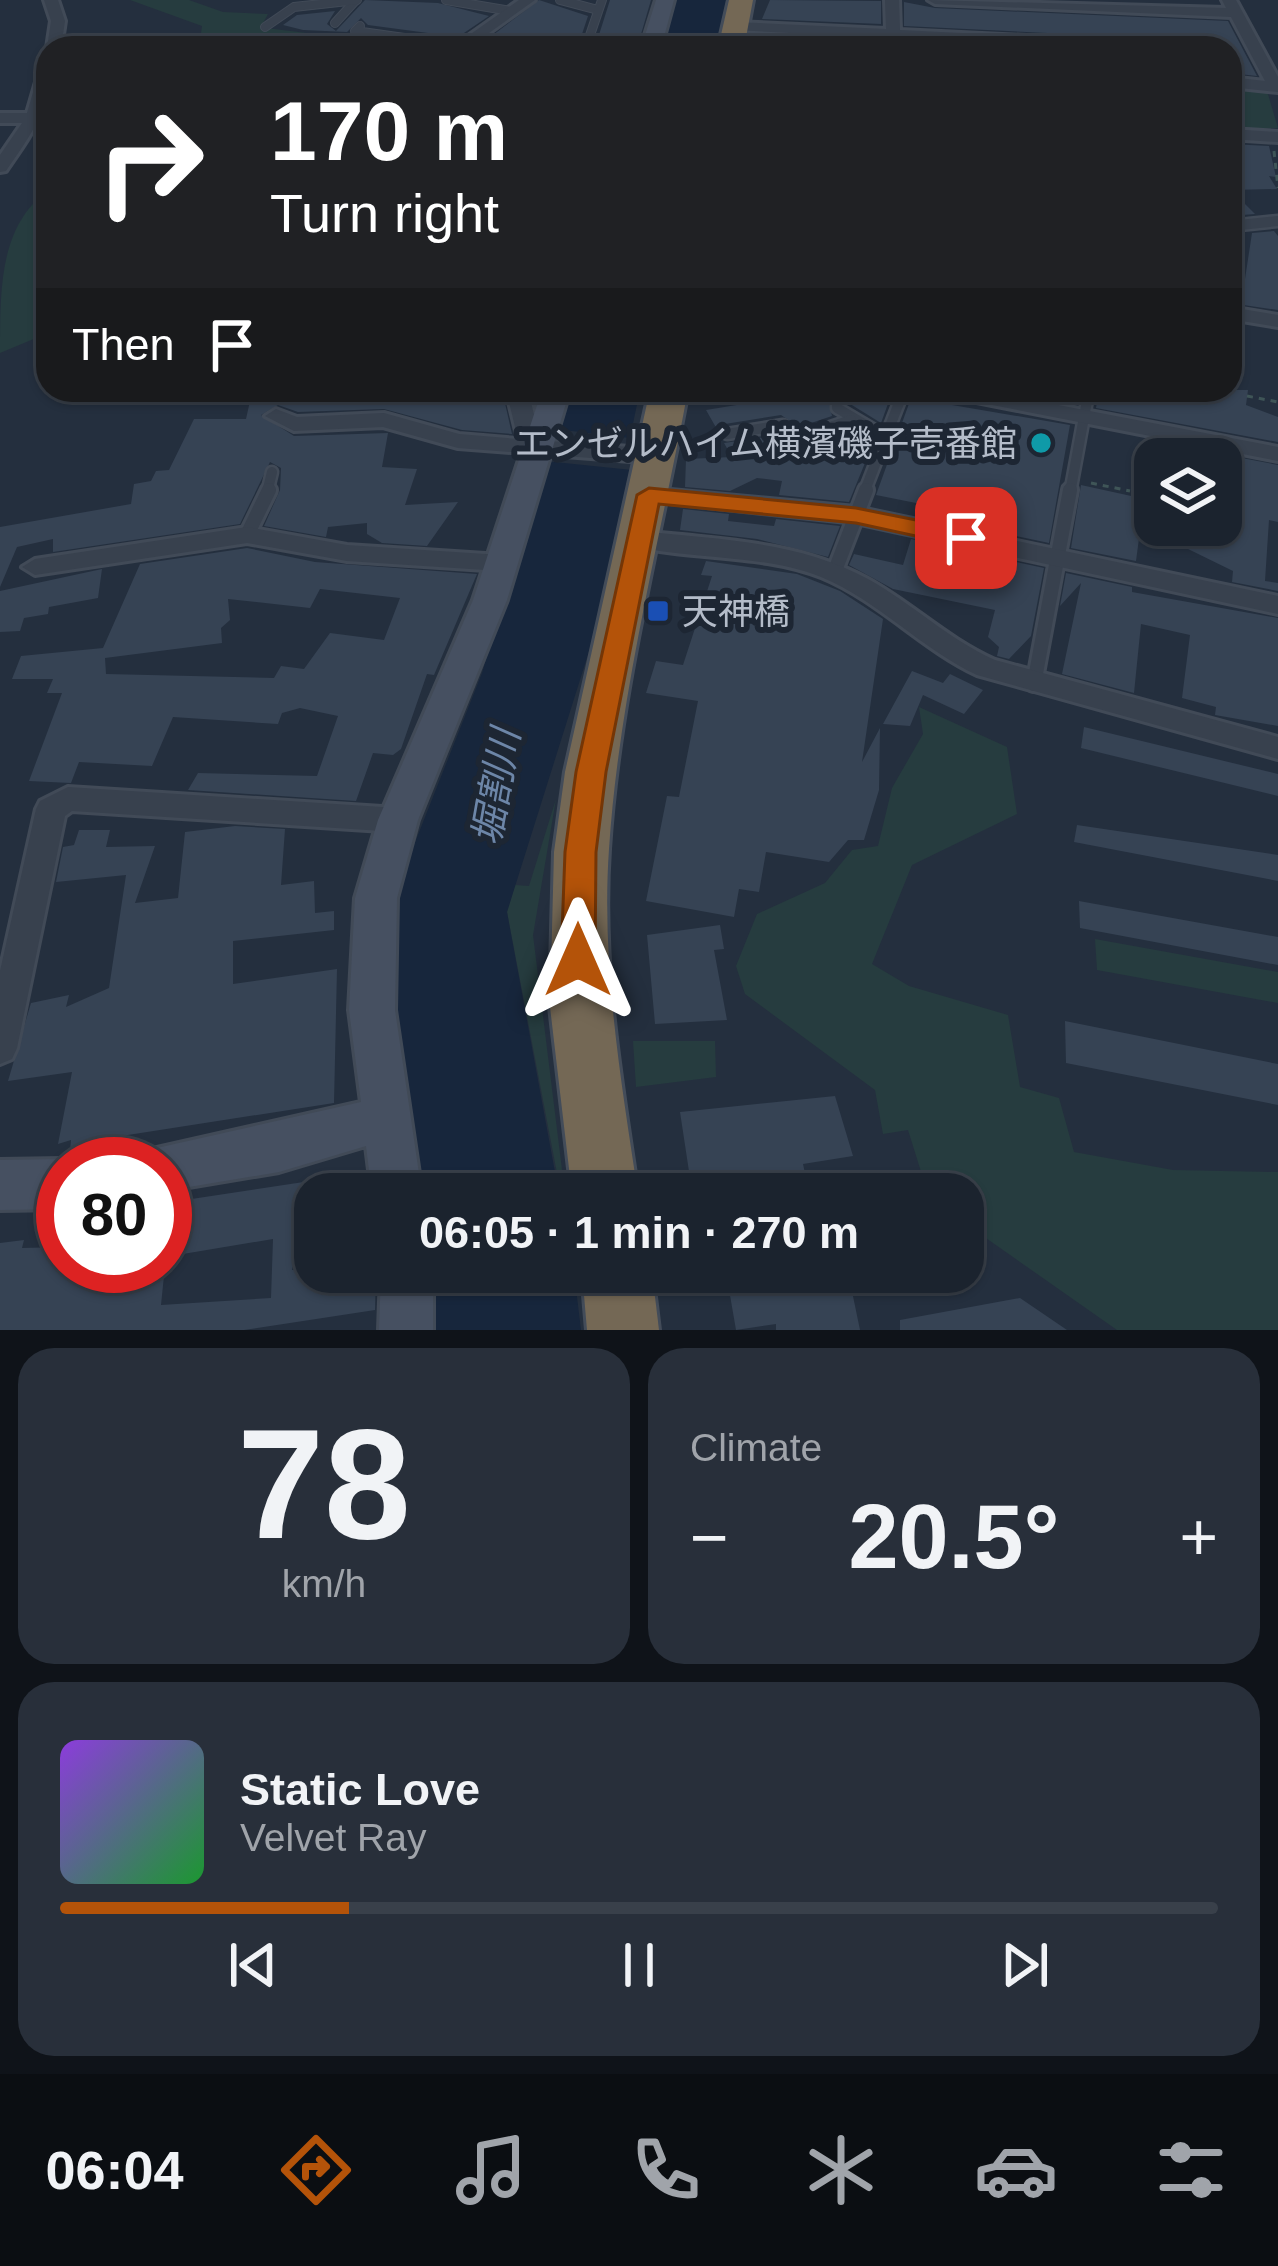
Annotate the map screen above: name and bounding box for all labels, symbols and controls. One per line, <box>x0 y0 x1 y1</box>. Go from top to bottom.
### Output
icon: right <box>72 84 228 240</box>
text: 170 m <box>270 84 508 178</box>
text: Turn right <box>270 183 499 243</box>
icon: arrive <box>199 312 265 378</box>
text: Then <box>72 319 175 370</box>
place label: エンゼルハイム横濱磯子壱番館 <box>514 423 1017 464</box>
marker: エンゼルハイム横濱磯子壱番館 <box>1028 430 1054 456</box>
map controls <box>1134 438 1242 546</box>
button: layers <box>1134 438 1242 546</box>
pin <box>915 487 1017 589</box>
icon: arrive <box>933 505 999 571</box>
place label: 天神橋 <box>682 591 790 632</box>
marker: 天神橋 <box>645 598 671 624</box>
water label: 堀割川 <box>465 722 528 848</box>
position arrow <box>515 897 641 1023</box>
speed limit sign: 80 <box>36 1137 192 1293</box>
text: 06:05 · 1 min · 270 m <box>419 1207 859 1258</box>
text: 78 <box>237 1397 411 1571</box>
text: Climate <box>690 1426 822 1469</box>
text: 20.5° <box>848 1487 1060 1587</box>
text: − <box>690 1500 729 1574</box>
text: + <box>1179 1500 1218 1574</box>
text: km/h <box>282 1562 366 1605</box>
text: Static Love <box>240 1764 480 1815</box>
text: Velvet Ray <box>240 1816 426 1859</box>
icon: previous <box>220 1932 286 1998</box>
icon: pause <box>606 1932 672 1998</box>
icon: next <box>992 1932 1058 1998</box>
icon: directions <box>274 2128 358 2212</box>
icon: music <box>449 2128 533 2212</box>
icon: phone <box>624 2128 708 2212</box>
icon: climate <box>799 2128 883 2212</box>
icon: car <box>974 2128 1058 2212</box>
icon: filters <box>1149 2128 1233 2212</box>
text: 06:04 <box>45 2140 184 2200</box>

